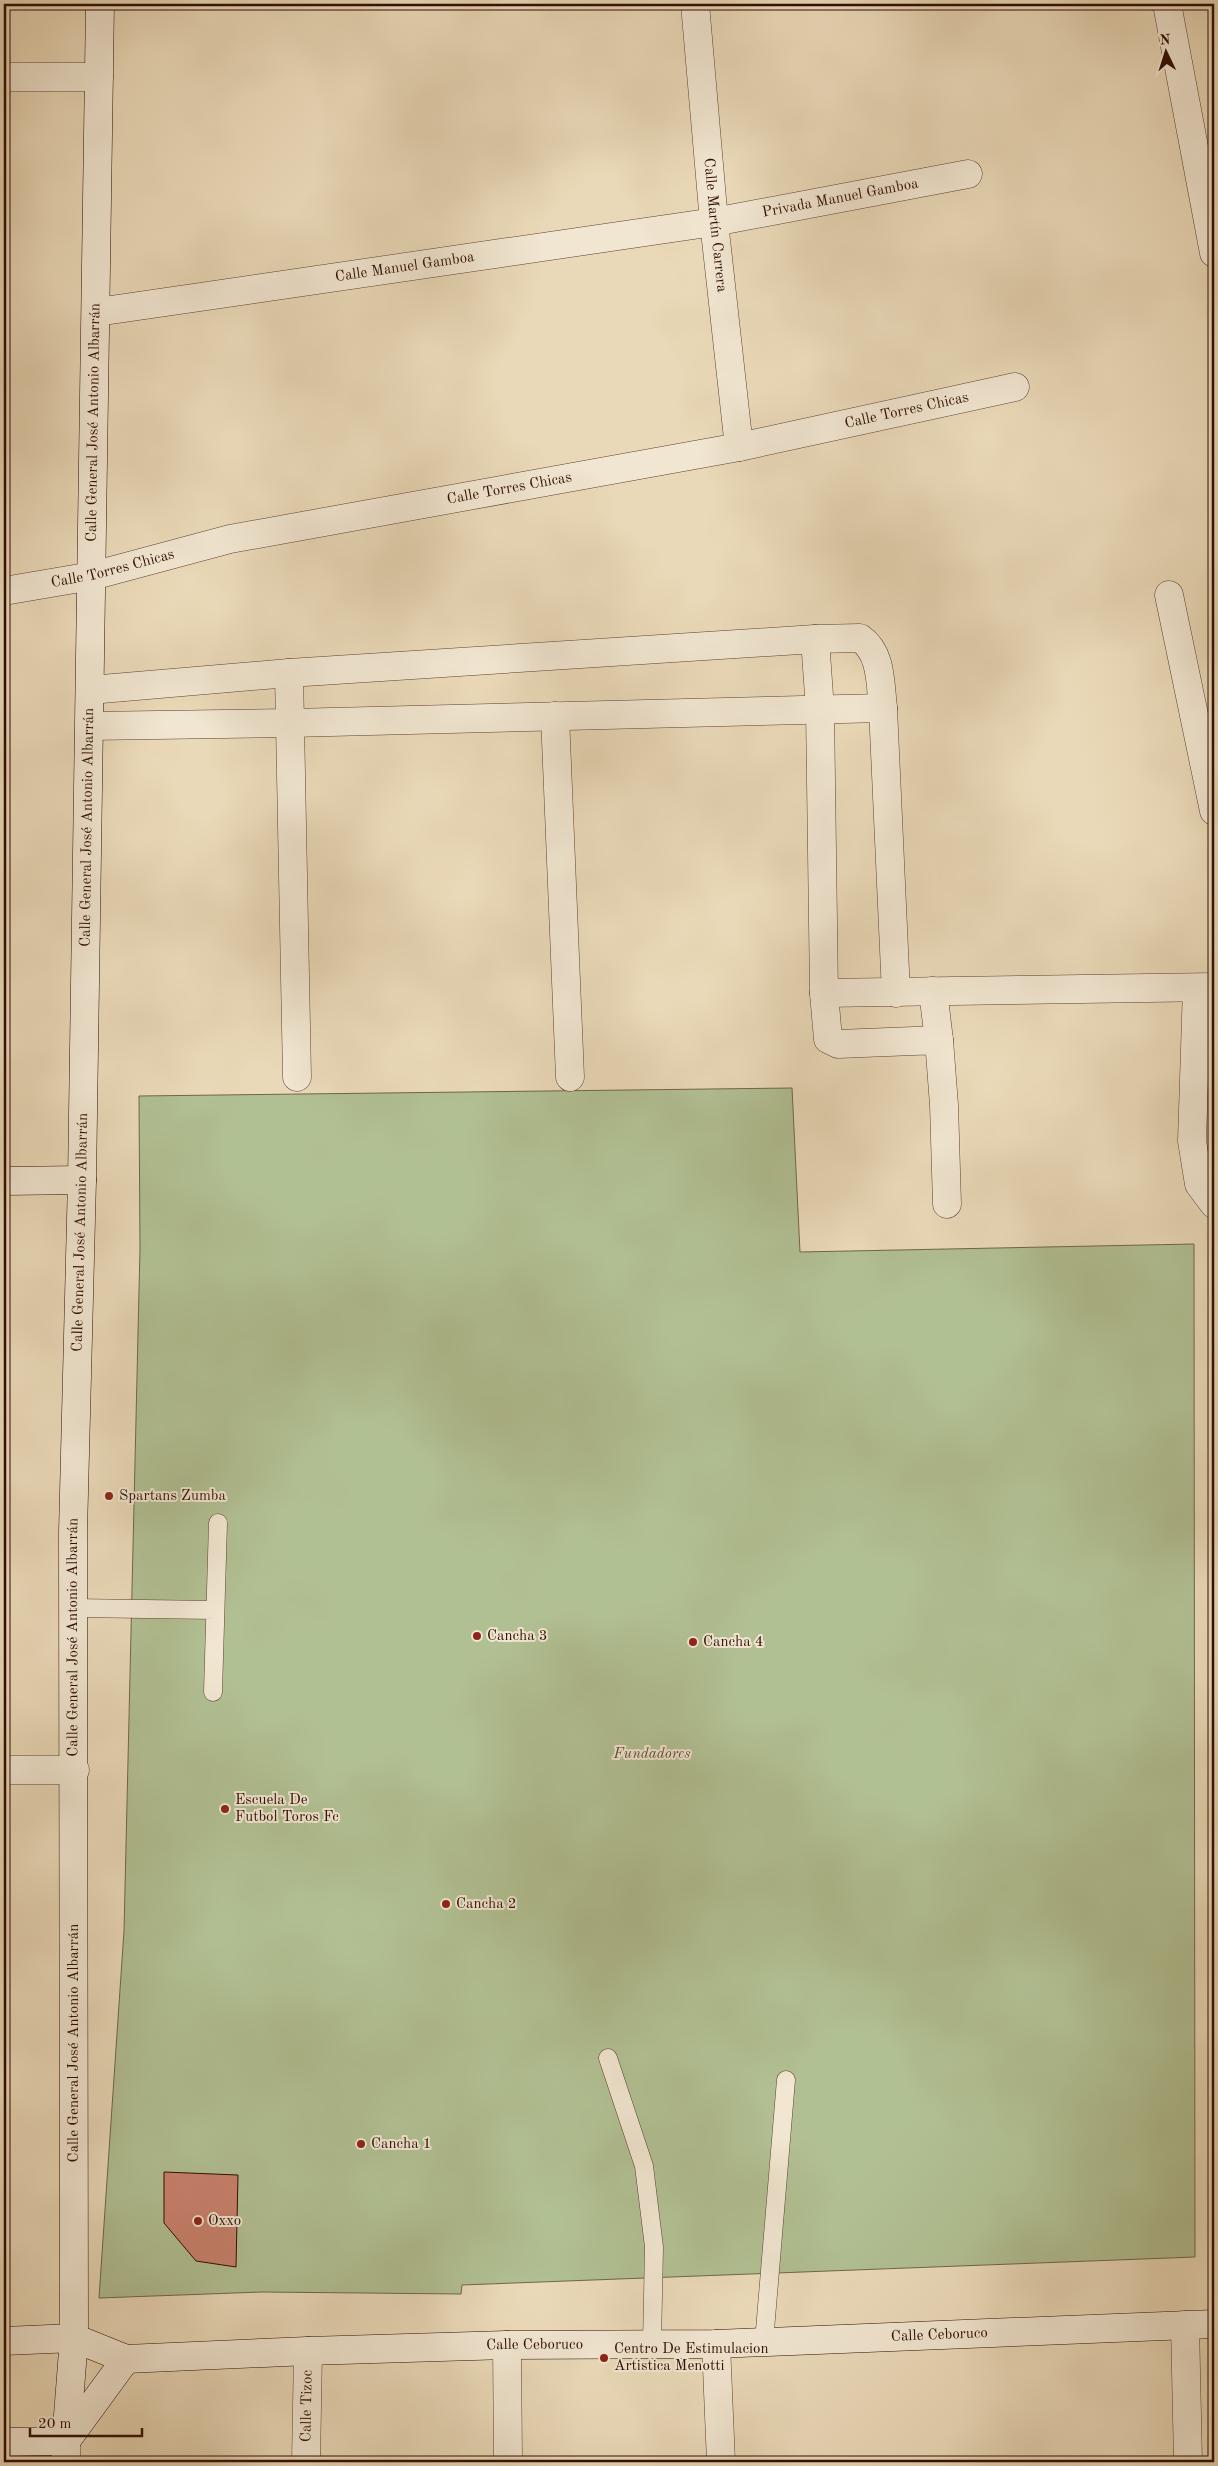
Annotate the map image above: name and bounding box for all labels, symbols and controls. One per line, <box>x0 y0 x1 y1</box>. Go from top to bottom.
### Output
north arrow <box>1140 28 1190 78</box>
text: N <box>1159 33 1171 47</box>
street label: Calle Martín Carrera <box>701 157 729 294</box>
street label: Privada Manuel Gamboa <box>761 176 920 220</box>
street label: Calle Manuel Gamboa <box>334 249 476 285</box>
street label: Calle General José Antonio Albarrán <box>84 303 103 542</box>
street label: Calle Torres Chicas <box>843 390 970 431</box>
street label: Calle Torres Chicas <box>446 470 573 507</box>
street label: Calle Torres Chicas <box>50 547 176 590</box>
street label: Calle General José Antonio Albarrán <box>78 708 97 947</box>
street label: Calle General José Antonio Albarrán <box>70 1113 91 1352</box>
place label: Spartans Zumba <box>119 1489 226 1504</box>
marker: Spartans Zumba <box>103 1490 115 1502</box>
street label: Calle General José Antonio Albarrán <box>65 1518 81 1757</box>
place label: Cancha 3 <box>487 1629 548 1644</box>
marker: Cancha 3 <box>471 1630 483 1642</box>
place label: Cancha 4 <box>703 1635 764 1650</box>
marker: Cancha 4 <box>687 1636 699 1648</box>
park label: Fundadores <box>612 1747 691 1762</box>
place label: Escuela De Futbol Toros Fc <box>235 1793 339 1825</box>
marker: Escuela De Futbol Toros Fc <box>219 1803 231 1815</box>
place label: Cancha 2 <box>456 1897 517 1912</box>
marker: Cancha 2 <box>440 1898 452 1910</box>
street label: Calle General José Antonio Albarrán <box>67 1924 82 2162</box>
place label: Cancha 1 <box>371 2137 432 2152</box>
marker: Cancha 1 <box>355 2138 367 2150</box>
place label: Oxxo <box>208 2214 241 2229</box>
marker: Oxxo <box>192 2215 204 2227</box>
street label: Calle Ceboruco <box>891 2326 988 2344</box>
street label: Calle Ceboruco <box>486 2337 583 2353</box>
place label: Centro De Estimulacion Artistica Menotti <box>614 2342 769 2374</box>
marker: Centro De Estimulacion Artistica Menotti <box>598 2352 610 2364</box>
street label: Calle Tizoc <box>299 2369 315 2442</box>
scale bar <box>30 2406 142 2438</box>
text: 20 m <box>38 2417 72 2432</box>

